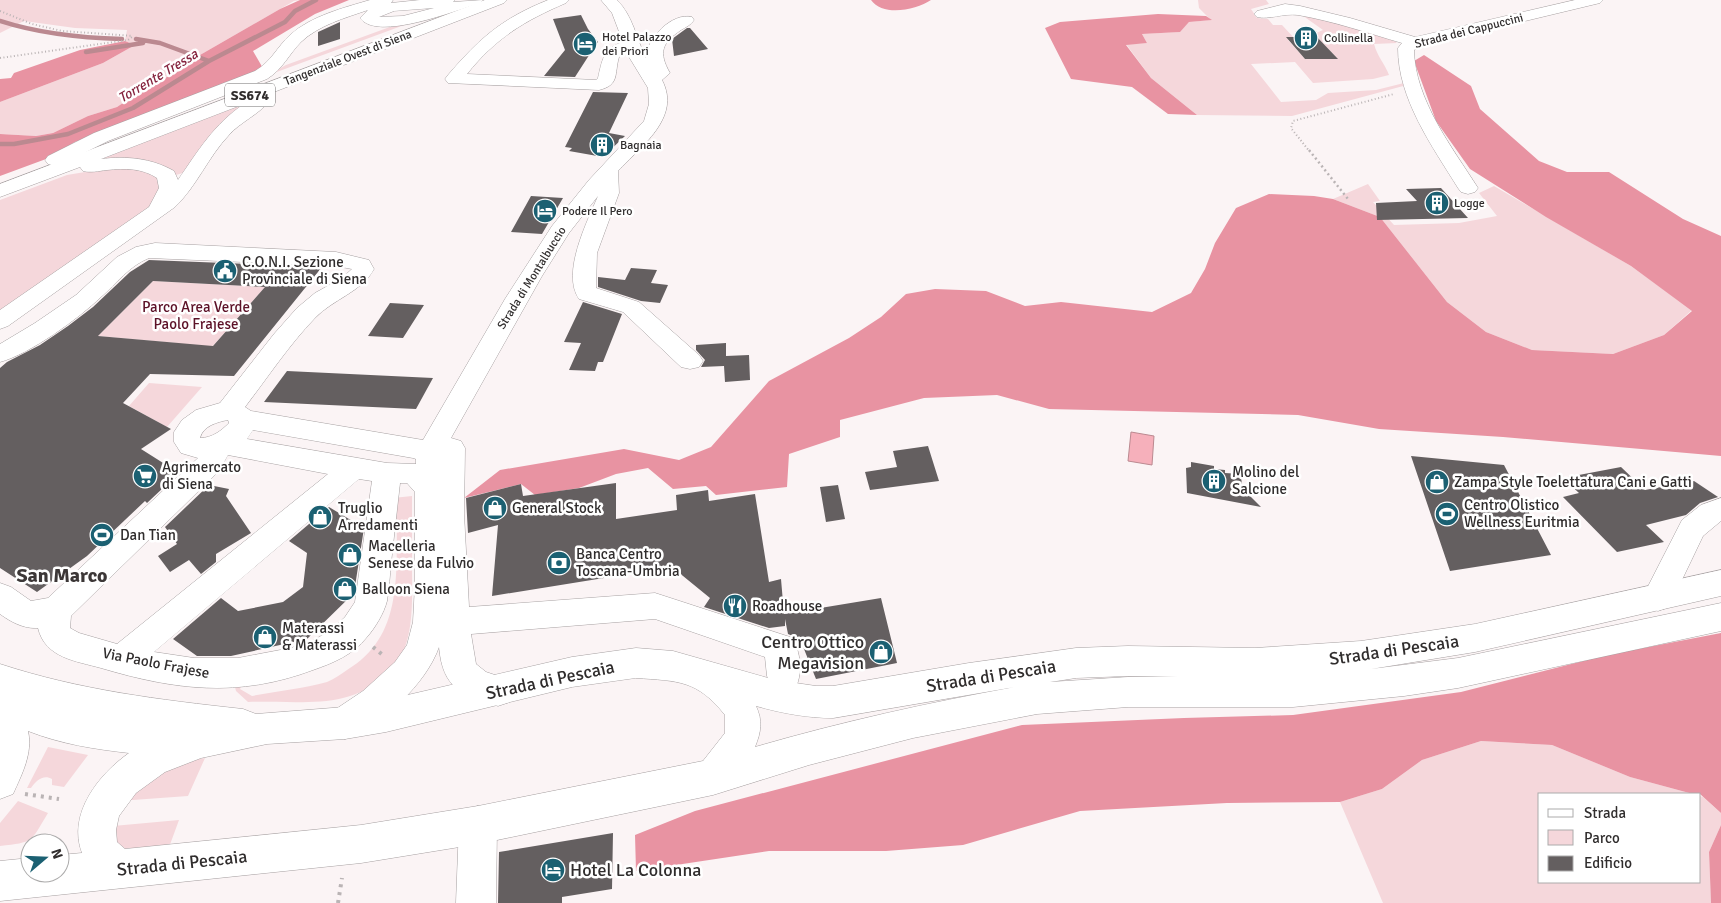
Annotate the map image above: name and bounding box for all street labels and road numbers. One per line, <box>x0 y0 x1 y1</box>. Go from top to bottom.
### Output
street label: Strada dei Cappuccini <box>1413 10 1525 52</box>
street label: Tangenziale Ovest di Siena <box>282 27 414 89</box>
road number: SS674 <box>225 84 275 106</box>
street label: Strada di Montalbuccio <box>494 224 570 332</box>
street label: Strada di Pescaia <box>1328 630 1460 670</box>
street label: Via Paolo Frajese <box>101 644 211 682</box>
street label: Strada di Pescaia <box>925 655 1057 697</box>
street label: Strada di Pescaia <box>484 656 616 704</box>
street label: Strada di Pescaia <box>116 845 248 881</box>

